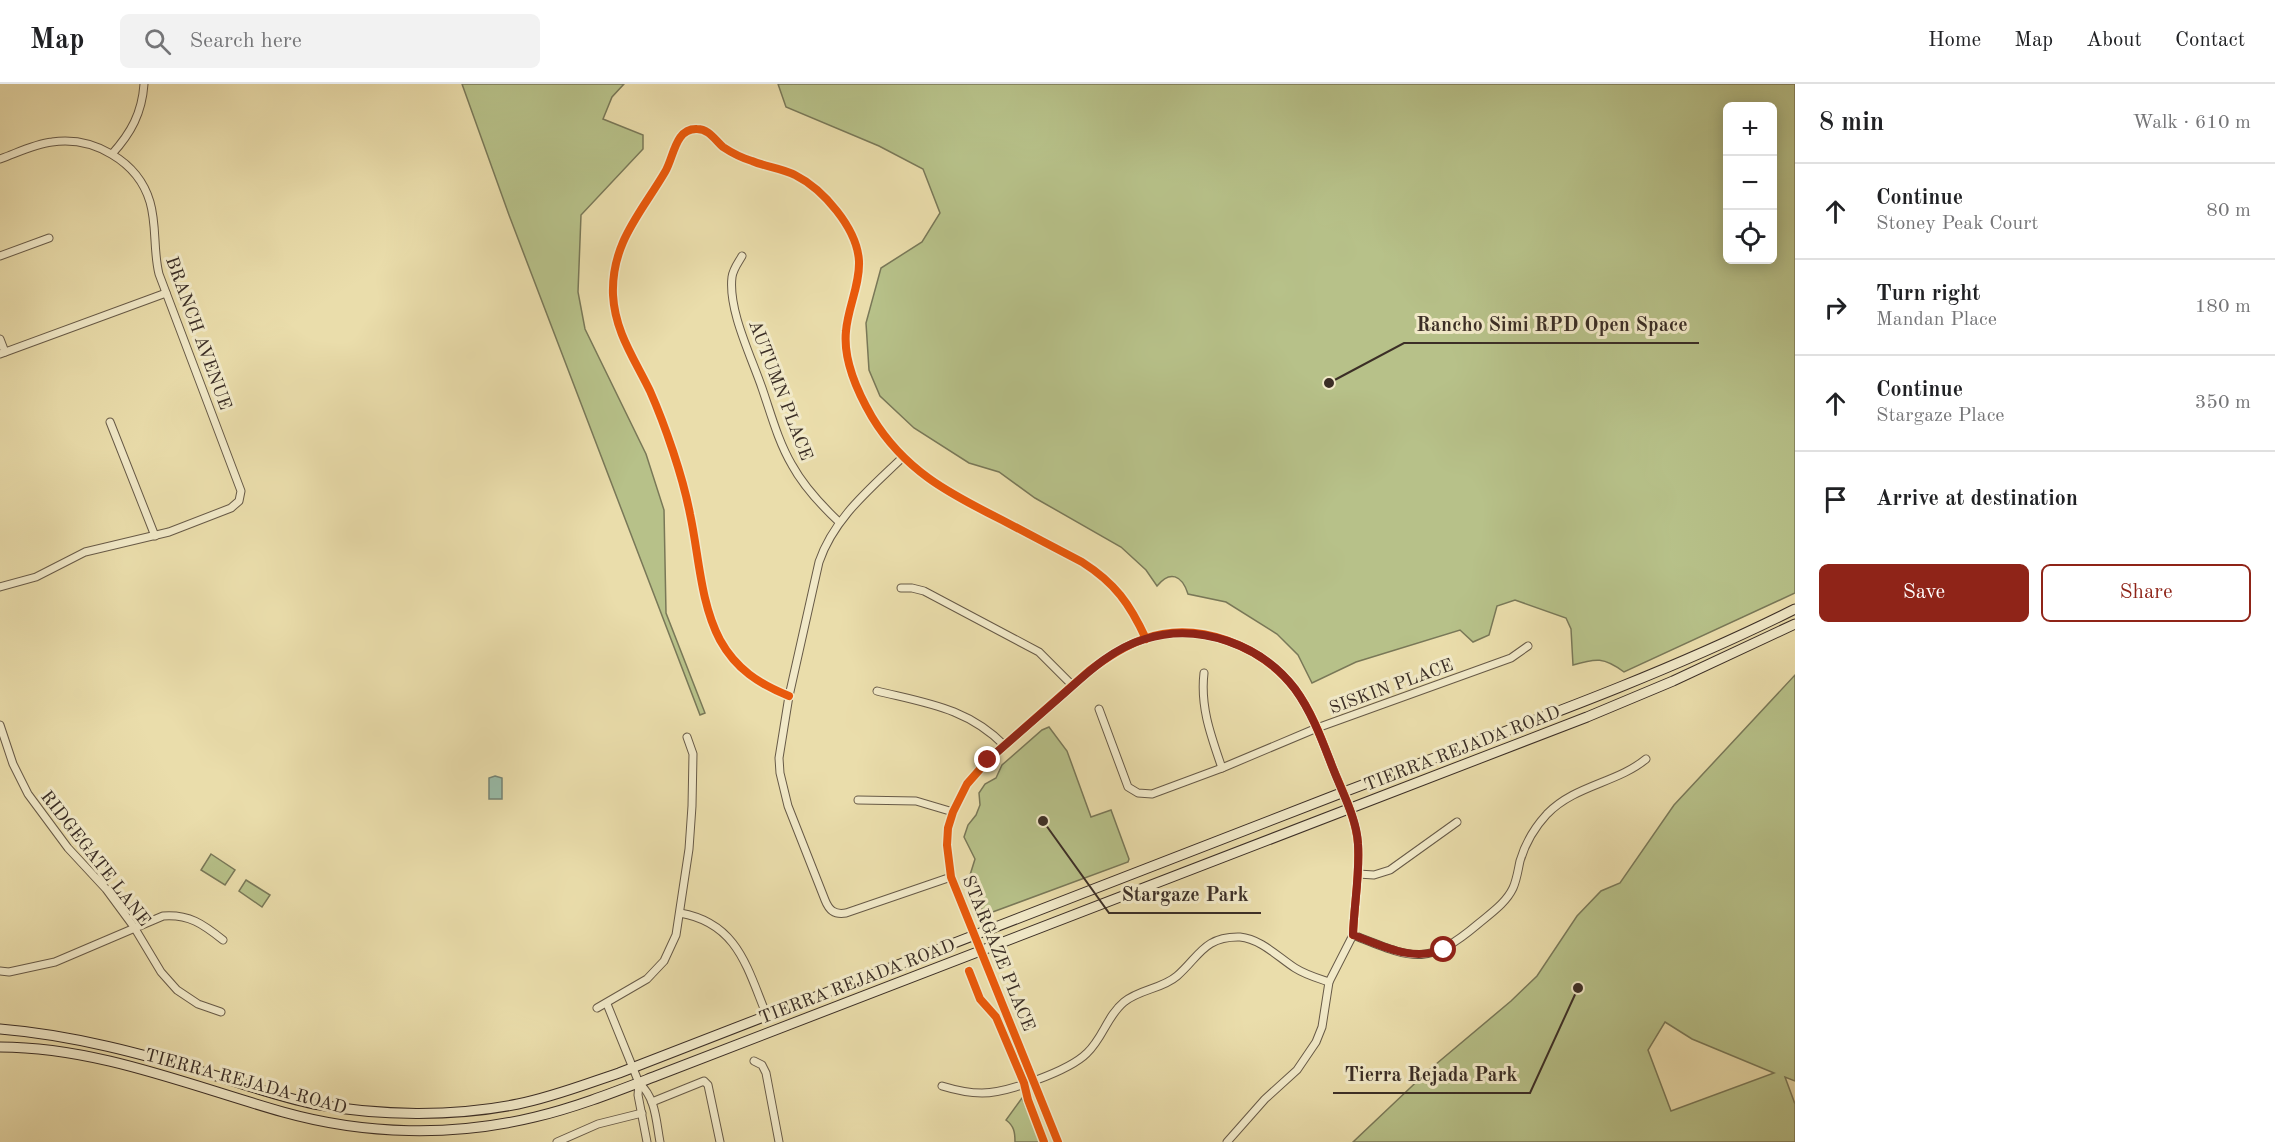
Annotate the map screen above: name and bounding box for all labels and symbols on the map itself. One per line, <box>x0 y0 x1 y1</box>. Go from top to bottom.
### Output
street label: BRANCH AVENUE <box>162 254 234 412</box>
callout: Rancho Simi RPD Open Space <box>1404 305 1699 343</box>
text: Rancho Simi RPD Open Space <box>1416 316 1688 336</box>
street label: AUTUMN PLACE <box>745 318 815 463</box>
street label: SISKIN PLACE <box>1327 656 1456 718</box>
street label: TIERRA REJADA ROAD <box>1362 703 1563 795</box>
route end <box>974 746 1000 772</box>
street label: RIDGEGATE LANE <box>37 788 154 930</box>
street label: STARGAZE PLACE <box>959 873 1038 1034</box>
callout: Stargaze Park <box>1109 875 1261 913</box>
text: Stargaze Park <box>1121 886 1249 906</box>
street label: TIERRA REJADA ROAD <box>757 936 958 1028</box>
route start <box>1430 936 1456 962</box>
street label: TIERRA REJADA ROAD <box>143 1046 349 1118</box>
callout: Tierra Rejada Park <box>1333 1055 1530 1093</box>
text: Tierra Rejada Park <box>1344 1066 1518 1086</box>

